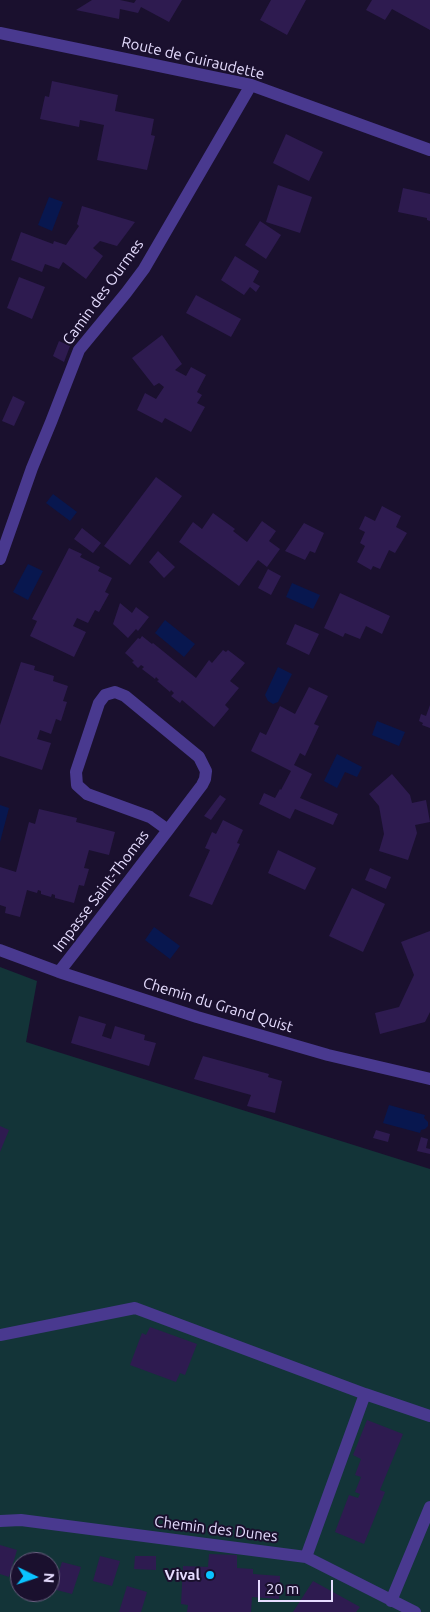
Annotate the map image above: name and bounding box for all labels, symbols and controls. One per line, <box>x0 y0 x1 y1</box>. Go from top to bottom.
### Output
street label: Route de Guiraudette <box>120 33 266 83</box>
street label: Camin des Ourmes <box>59 236 147 348</box>
street label: Impasse Saint-Thomas <box>49 827 153 955</box>
street label: Chemin du Grand Quist <box>141 974 295 1036</box>
street label: Chemin des Dunes <box>153 1513 279 1545</box>
north arrow <box>10 1552 60 1602</box>
place label: Vival <box>164 1566 200 1584</box>
marker: Vival <box>204 1569 216 1581</box>
scale bar <box>260 1570 335 1602</box>
text: N <box>41 1572 57 1584</box>
text: 20 m <box>266 1580 299 1597</box>

